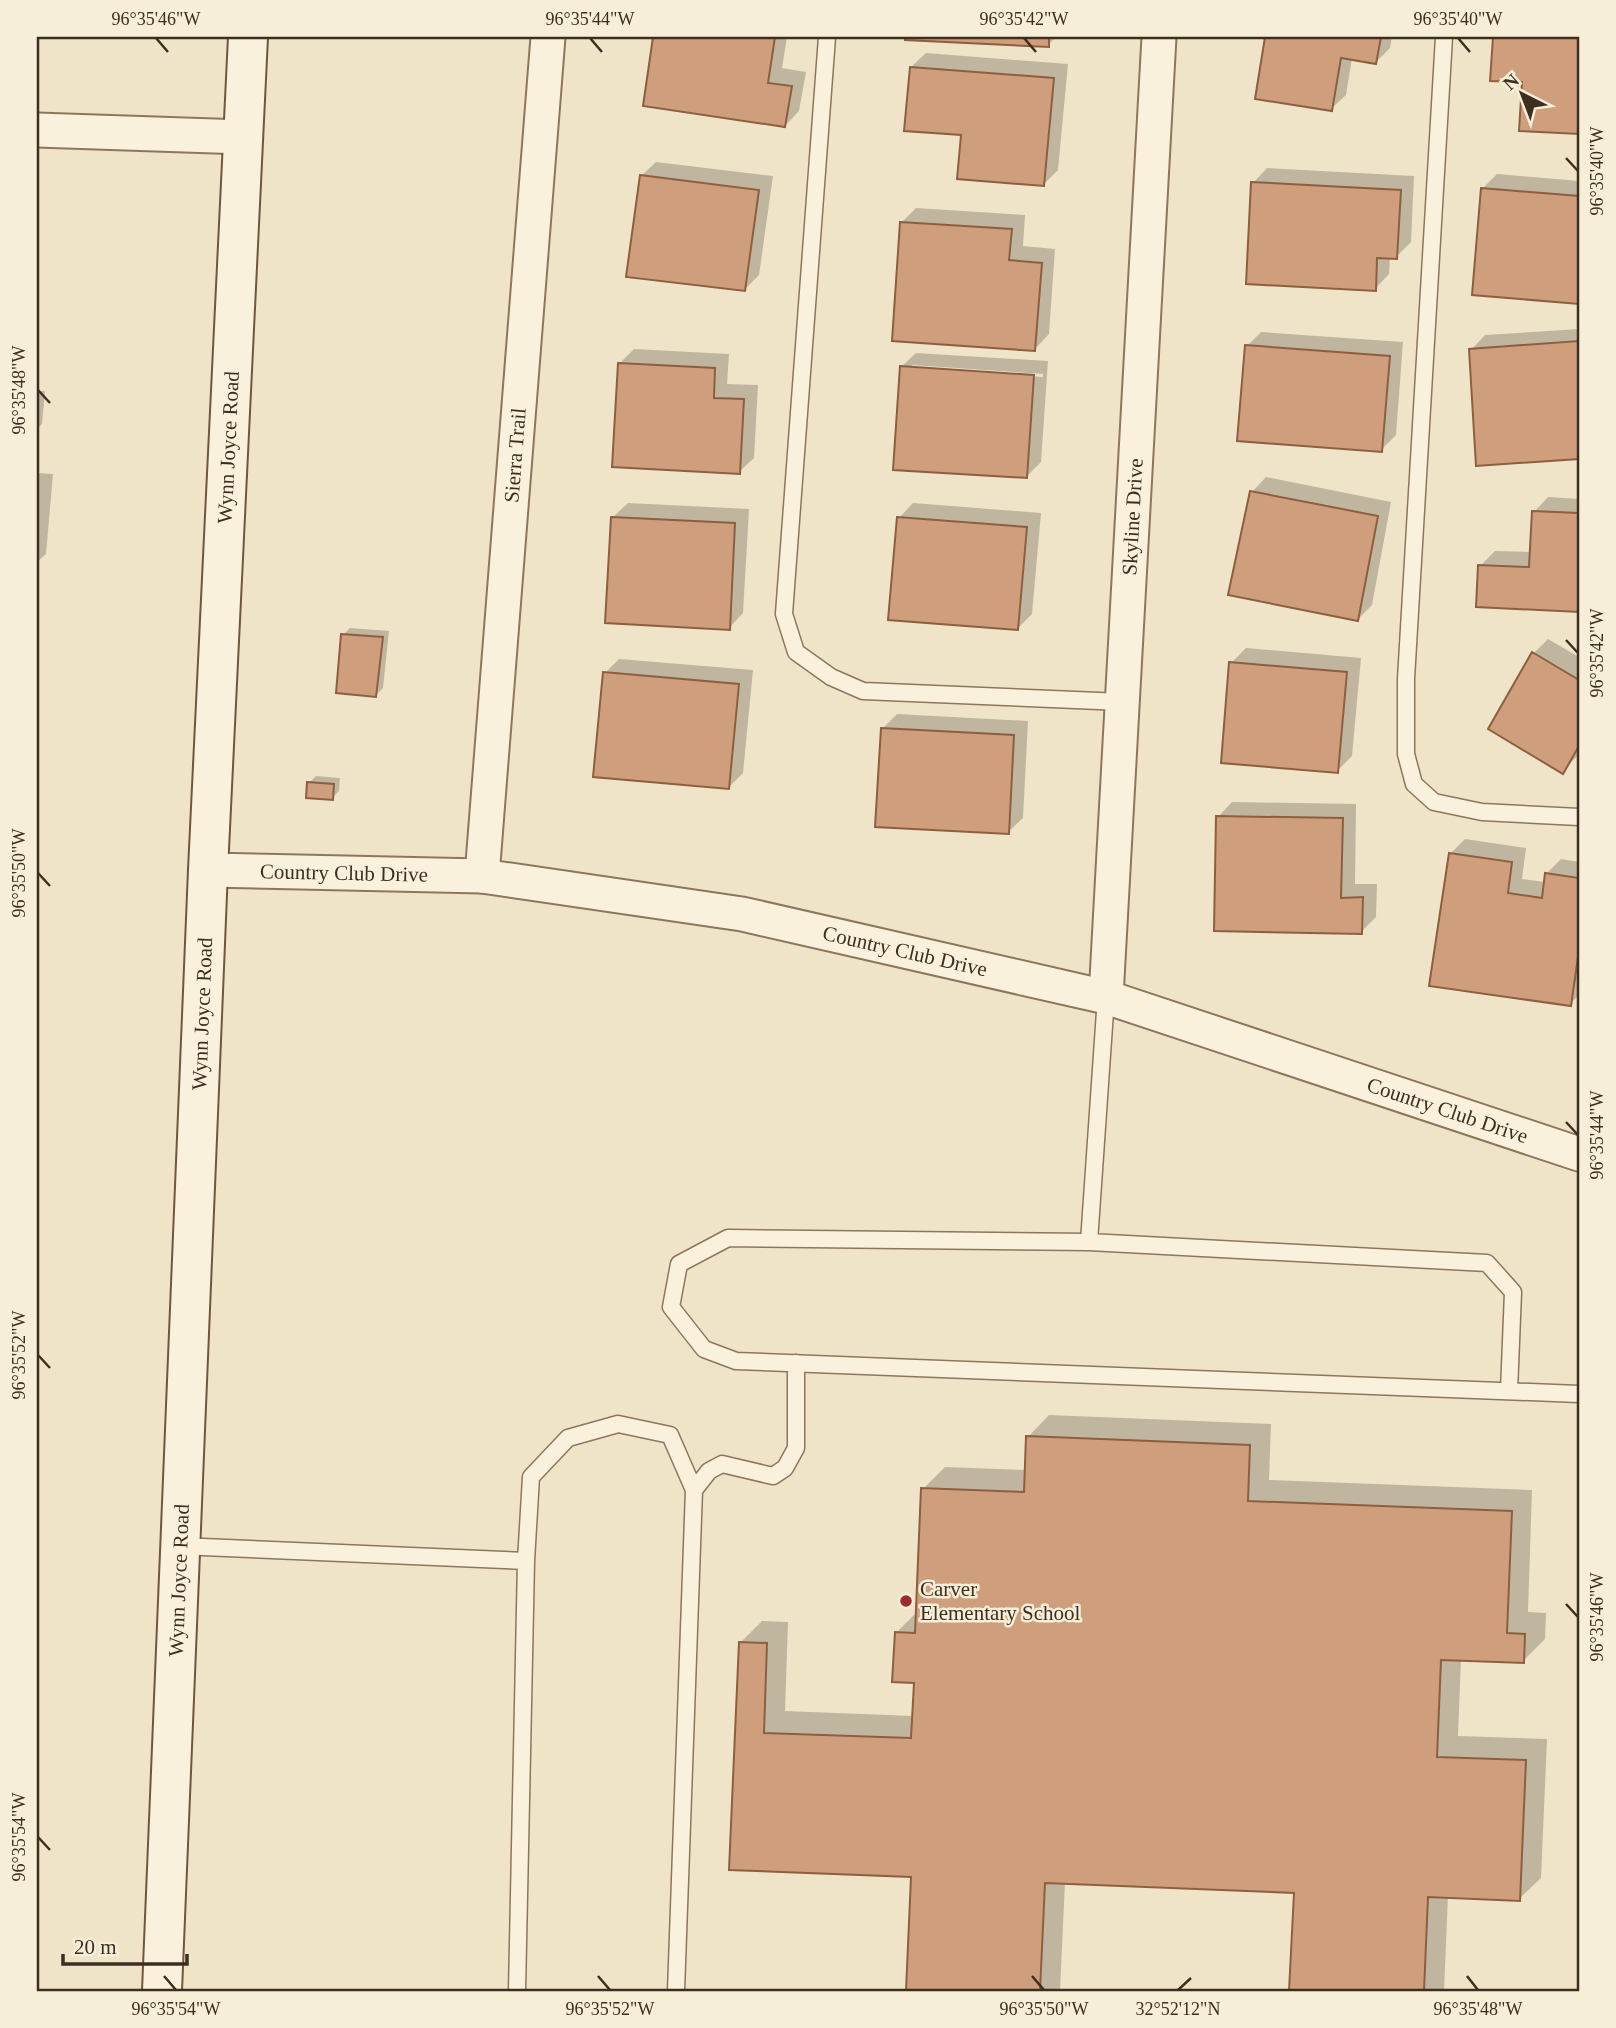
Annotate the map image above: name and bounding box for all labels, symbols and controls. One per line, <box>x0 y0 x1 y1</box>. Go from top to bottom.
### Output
text: 96°35'46"W <box>112 9 200 29</box>
text: 96°35'44"W <box>546 9 634 29</box>
text: 96°35'42"W <box>980 9 1068 29</box>
text: 96°35'40"W <box>1414 9 1502 29</box>
north arrow <box>1486 60 1556 130</box>
text: N <box>1499 69 1523 94</box>
text: 96°35'40"W <box>1587 127 1607 215</box>
text: 96°35'48"W <box>9 346 29 434</box>
street label: Wynn Joyce Road <box>213 370 244 524</box>
street label: Sierra Trail <box>499 407 531 504</box>
street label: Skyline Drive <box>1117 458 1148 576</box>
text: 96°35'42"W <box>1587 609 1607 697</box>
text: 96°35'50"W <box>9 829 29 917</box>
street label: Country Club Drive <box>260 859 428 887</box>
street label: Country Club Drive <box>820 921 990 982</box>
street label: Wynn Joyce Road <box>187 937 217 1091</box>
street label: Country Club Drive <box>1364 1072 1531 1148</box>
text: 96°35'44"W <box>1587 1091 1607 1179</box>
text: 96°35'52"W <box>9 1311 29 1399</box>
street label: Wynn Joyce Road <box>164 1503 194 1657</box>
text: 96°35'46"W <box>1587 1573 1607 1661</box>
place label: Carver Elementary School <box>920 1577 1081 1625</box>
marker: Carver Elementary School <box>898 1593 914 1609</box>
text: 96°35'54"W <box>9 1793 29 1881</box>
scale bar <box>63 1923 187 1967</box>
text: 20 m <box>74 1935 117 1959</box>
text: 96°35'54"W <box>132 1999 220 2019</box>
text: 96°35'52"W <box>566 1999 654 2019</box>
text: 96°35'50"W <box>1000 1999 1088 2019</box>
text: 32°52'12"N <box>1136 1999 1220 2019</box>
text: 96°35'48"W <box>1434 1999 1522 2019</box>

